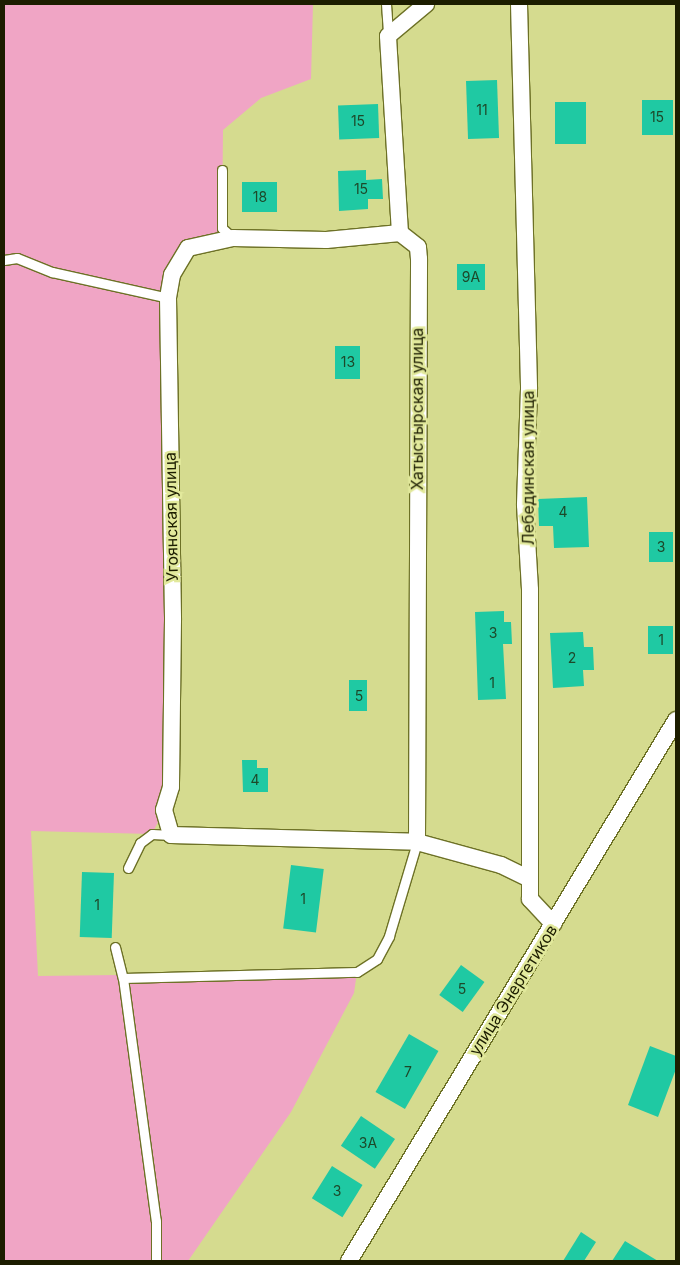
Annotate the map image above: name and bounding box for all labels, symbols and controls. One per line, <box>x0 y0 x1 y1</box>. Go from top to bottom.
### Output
house number: 11 <box>476 102 488 118</box>
house number: 15 <box>650 109 664 125</box>
house number: 15 <box>351 113 365 129</box>
house number: 15 <box>354 181 368 197</box>
house number: 18 <box>253 189 267 205</box>
house number: 9А <box>462 269 480 285</box>
street label: Хатыстырская улица <box>407 328 427 490</box>
house number: 13 <box>341 354 355 370</box>
street label: Лебединская улица <box>518 391 538 545</box>
street label: Угоянская улица <box>160 452 182 582</box>
house number: 4 <box>558 504 568 520</box>
house number: 3 <box>657 539 665 555</box>
house number: 3 <box>489 625 497 641</box>
house number: 1 <box>658 632 664 648</box>
house number: 2 <box>568 650 576 666</box>
house number: 1 <box>489 675 495 691</box>
house number: 5 <box>355 688 363 704</box>
house number: 4 <box>250 772 260 788</box>
house number: 1 <box>300 891 306 907</box>
house number: 1 <box>94 897 100 913</box>
street label: улица Энергетиков <box>465 921 561 1059</box>
house number: 5 <box>458 981 466 997</box>
house number: 7 <box>404 1064 412 1080</box>
house number: 3А <box>359 1135 377 1151</box>
house number: 3 <box>333 1183 341 1199</box>

